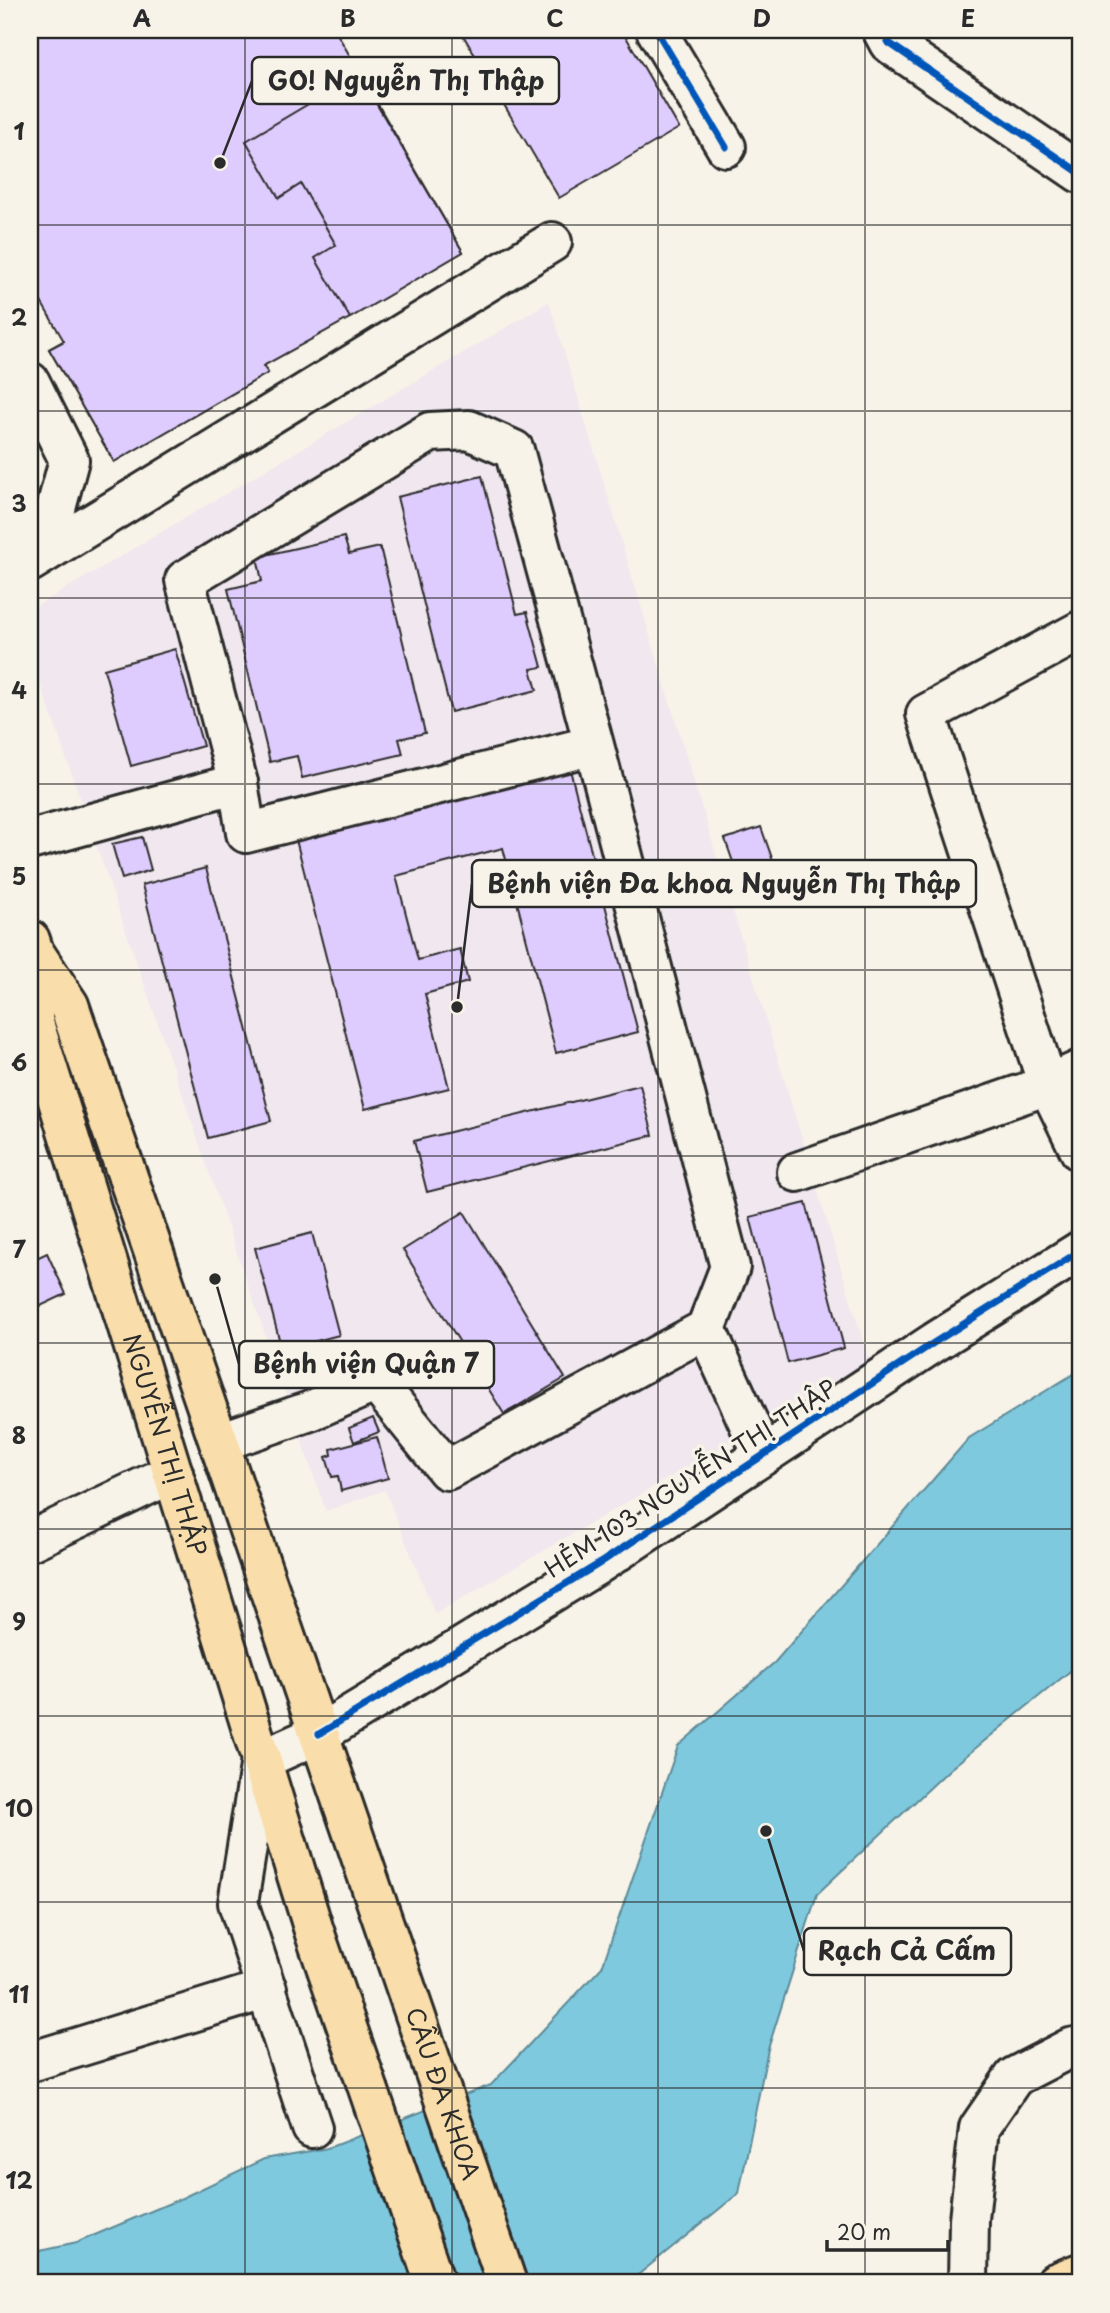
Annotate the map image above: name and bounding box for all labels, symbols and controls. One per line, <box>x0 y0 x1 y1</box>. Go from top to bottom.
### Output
text: A <box>133 0 151 35</box>
text: B <box>340 0 356 35</box>
text: C <box>546 0 564 35</box>
text: D <box>753 0 771 35</box>
text: E <box>961 0 975 35</box>
callout: GO! Nguyễn Thị Thập <box>252 57 559 104</box>
text: GO! Nguyễn Thị Thập <box>268 60 544 99</box>
text: 1 <box>14 113 25 148</box>
text: 2 <box>11 299 27 334</box>
text: 3 <box>11 485 27 520</box>
text: 4 <box>11 672 27 707</box>
text: 5 <box>12 858 26 893</box>
callout: Bệnh viện Đa khoa Nguyễn Thị Thập <box>472 860 976 907</box>
text: Bệnh viện Đa khoa Nguyễn Thị Thập <box>487 863 961 902</box>
text: 6 <box>11 1044 27 1079</box>
text: 7 <box>12 1231 26 1266</box>
street label: NGUYỄN THỊ THẬP <box>115 1329 217 1560</box>
callout: Bệnh viện Quận 7 <box>239 1341 494 1388</box>
text: Bệnh viện Quận 7 <box>253 1343 479 1382</box>
street label: HẺM 103 NGUYỄN THỊ THẬP <box>535 1367 843 1586</box>
text: 8 <box>12 1417 26 1452</box>
text: 9 <box>12 1603 26 1638</box>
text: 10 <box>5 1790 33 1825</box>
callout: Rạch Cả Cấm <box>804 1928 1011 1975</box>
text: Rạch Cả Cấm <box>818 1930 996 1969</box>
text: 11 <box>9 1976 30 2011</box>
street label: CẦU ĐA KHOA <box>398 2002 490 2184</box>
text: 12 <box>5 2162 33 2197</box>
scale bar <box>827 2208 947 2252</box>
text: 20 m <box>837 2215 891 2247</box>

